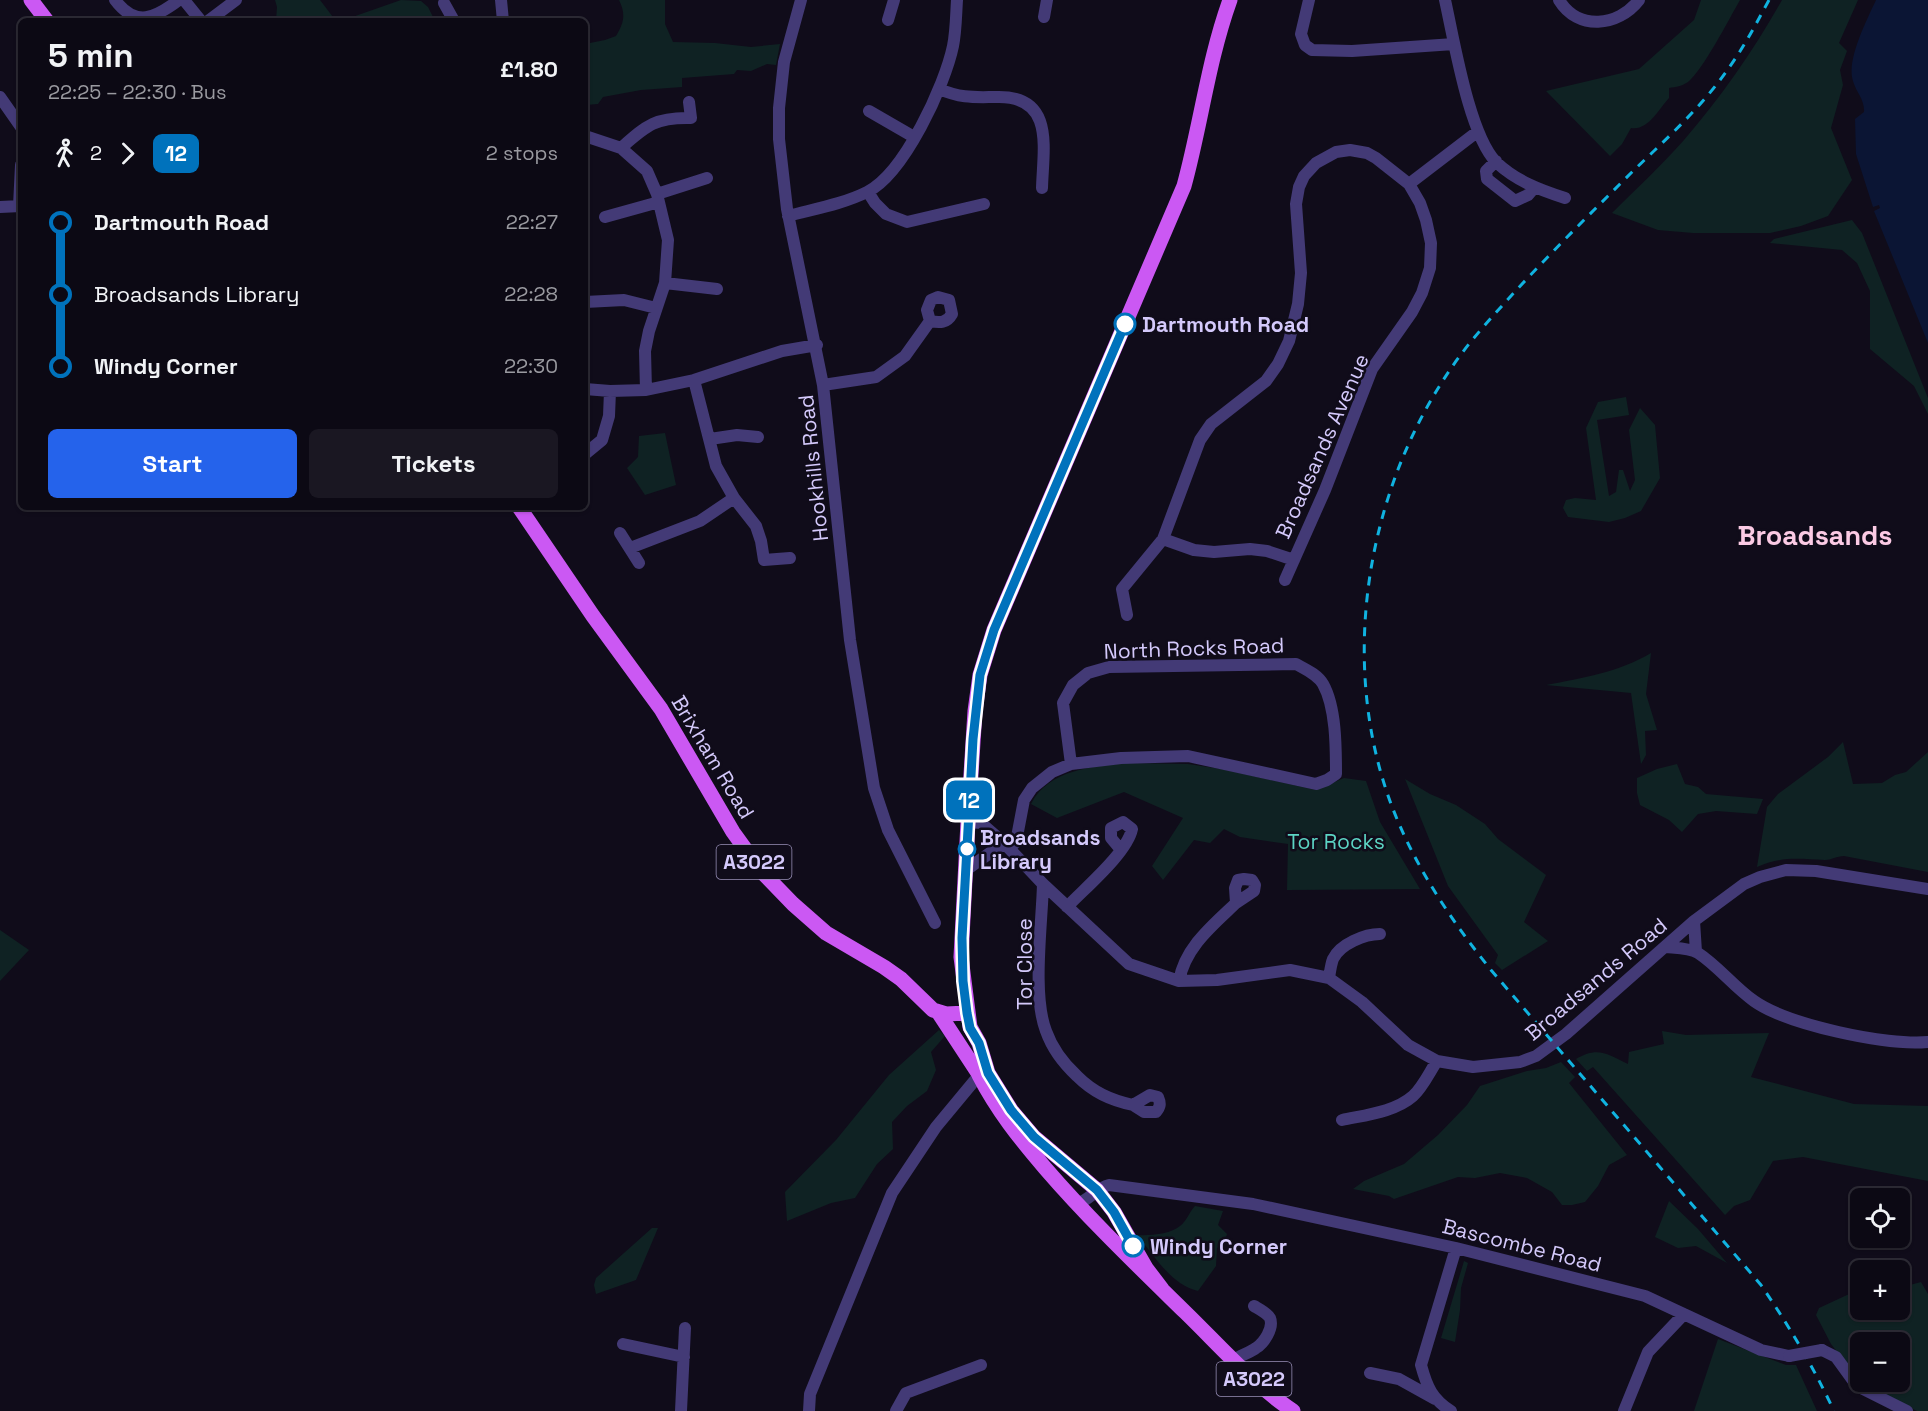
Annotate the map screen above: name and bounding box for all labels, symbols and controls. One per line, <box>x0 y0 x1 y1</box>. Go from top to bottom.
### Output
text: 5 min <box>48 35 133 77</box>
text: £1.80 <box>500 55 558 83</box>
text: 22:25 – 22:30 · Bus <box>48 79 227 105</box>
icon: walk <box>48 137 81 170</box>
icon: forward <box>111 137 144 170</box>
text: 2 <box>90 140 102 166</box>
text: 12 <box>165 140 187 167</box>
text: 2 stops <box>486 140 558 166</box>
text: Dartmouth Road <box>94 208 269 236</box>
text: 22:27 <box>506 209 558 235</box>
text: Broadsands Library <box>94 280 300 308</box>
text: 22:28 <box>504 281 558 307</box>
place label: Dartmouth Road <box>1142 311 1309 338</box>
marker: Dartmouth Road <box>1114 313 1136 335</box>
street label: Broadsands Avenue <box>1269 349 1375 543</box>
text: Windy Corner <box>94 352 238 380</box>
text: 22:30 <box>504 353 558 379</box>
street label: Hookhills Road <box>792 393 834 543</box>
button: Start <box>48 429 297 498</box>
button: Tickets <box>309 429 558 498</box>
district label: Broadsands <box>1738 518 1892 553</box>
street label: North Rocks Road <box>1103 631 1285 665</box>
street label: Brixham Road <box>666 690 760 824</box>
line badge: 12 <box>942 780 996 820</box>
text: 12 <box>958 787 980 814</box>
place label: Broadsands Library <box>980 824 1100 875</box>
park label: Tor Rocks <box>1287 828 1385 855</box>
marker: Broadsands Library <box>958 840 976 858</box>
road number: A3022 <box>716 845 792 879</box>
street label: Broadsands Road <box>1519 912 1673 1046</box>
street label: Tor Close <box>1011 918 1038 1010</box>
map controls <box>1850 1188 1910 1392</box>
button: locate <box>1850 1188 1910 1248</box>
street label: Bascombe Road <box>1439 1212 1605 1278</box>
place label: Windy Corner <box>1150 1233 1287 1260</box>
marker: Windy Corner <box>1122 1235 1144 1257</box>
button: + <box>1850 1260 1910 1320</box>
button: − <box>1850 1332 1910 1392</box>
road number: A3022 <box>1216 1362 1292 1396</box>

